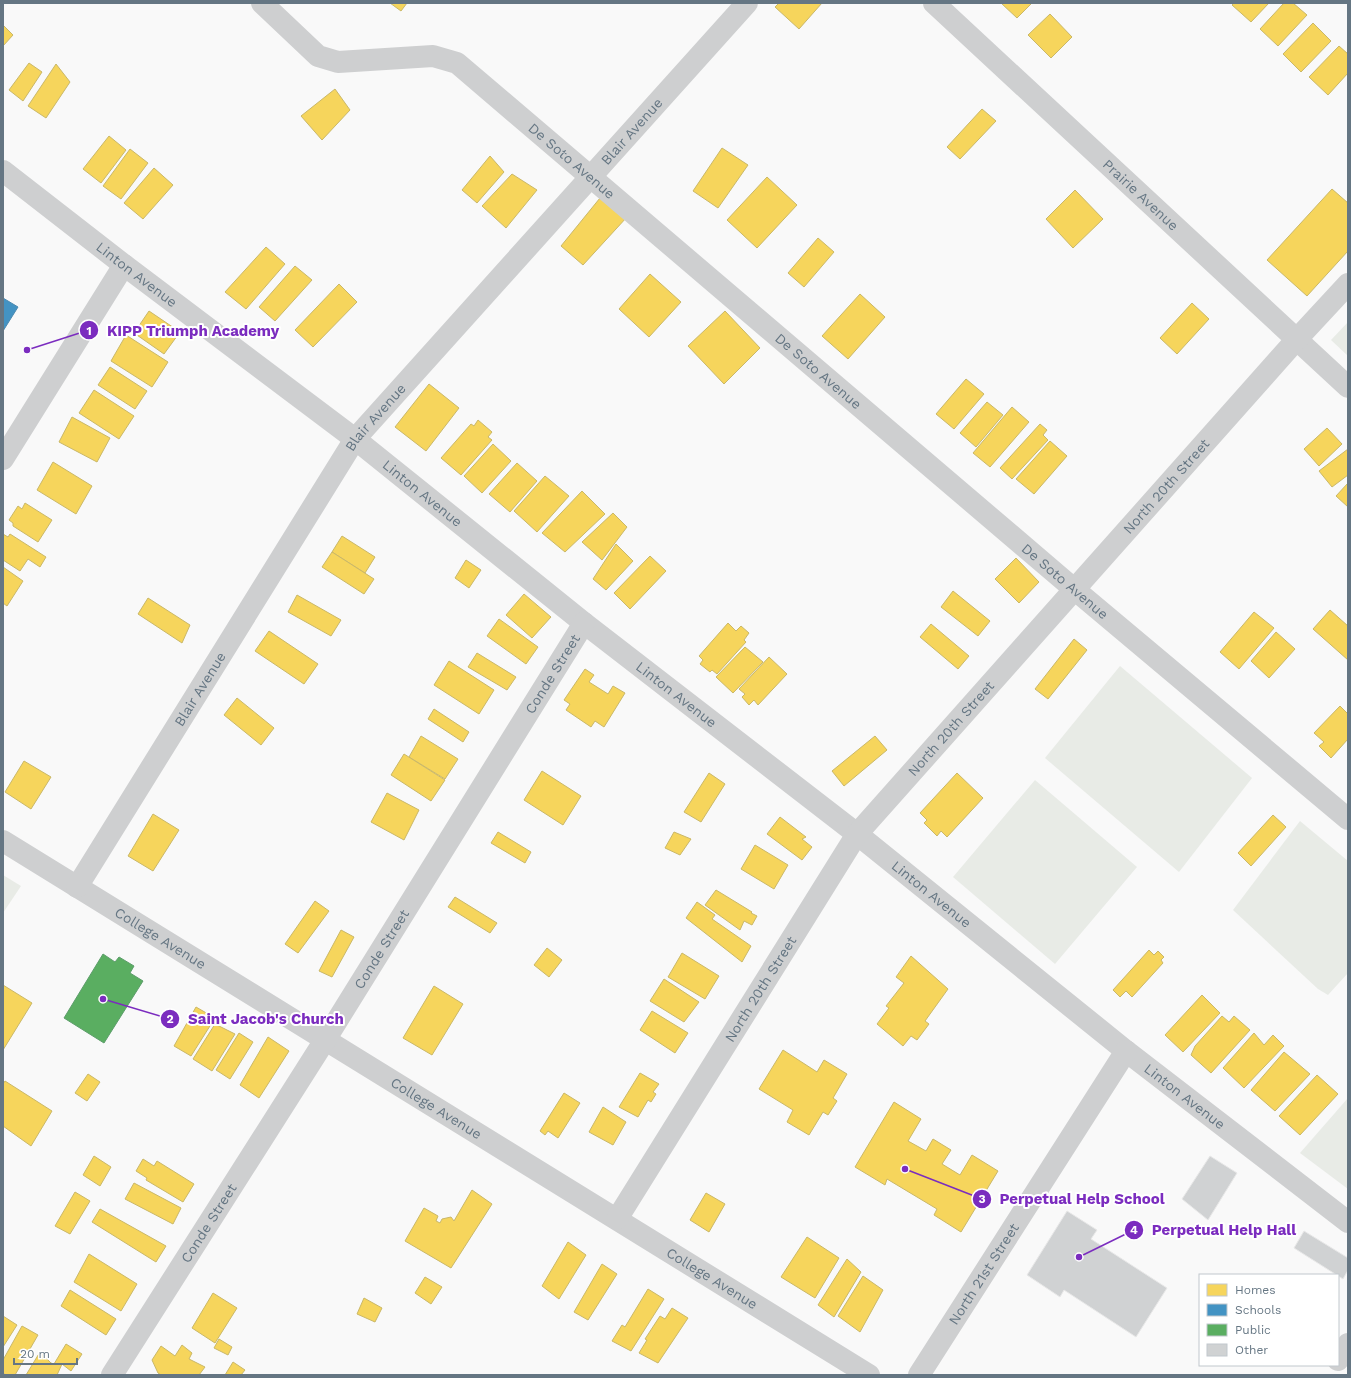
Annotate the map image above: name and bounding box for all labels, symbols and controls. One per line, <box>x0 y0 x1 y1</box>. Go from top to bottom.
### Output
street label: Blair Avenue <box>598 95 666 168</box>
street label: De Soto Avenue <box>525 120 618 202</box>
street label: Prairie Avenue <box>1100 156 1182 234</box>
street label: Linton Avenue <box>93 238 180 310</box>
callout: KIPP Triumph Academy <box>79 317 288 344</box>
text: KIPP Triumph Academy <box>107 322 280 340</box>
text: 1 <box>86 324 92 338</box>
street label: De Soto Avenue <box>772 330 865 412</box>
street label: Blair Avenue <box>342 380 409 454</box>
street label: North 20th Street <box>1120 435 1213 537</box>
street label: Linton Avenue <box>380 456 465 530</box>
street label: De Soto Avenue <box>1019 540 1111 622</box>
street label: Conde Street <box>522 631 583 717</box>
street label: Blair Avenue <box>171 649 229 729</box>
street label: Linton Avenue <box>633 658 720 731</box>
street label: North 20th Street <box>905 678 997 779</box>
street label: Linton Avenue <box>889 857 974 931</box>
street label: College Avenue <box>112 904 209 972</box>
street label: Conde Street <box>351 906 412 992</box>
street label: North 20th Street <box>721 933 799 1045</box>
callout: Saint Jacob's Church <box>160 1006 352 1033</box>
text: Saint Jacob's Church <box>188 1010 344 1028</box>
text: 2 <box>166 1012 174 1026</box>
street label: Linton Avenue <box>1141 1060 1228 1132</box>
street label: College Avenue <box>388 1074 485 1142</box>
street label: Conde Street <box>178 1181 240 1266</box>
callout: Perpetual Help School <box>972 1185 1173 1212</box>
text: Perpetual Help School <box>999 1190 1165 1208</box>
text: 3 <box>978 1192 986 1206</box>
callout: Perpetual Help Hall <box>1124 1216 1304 1243</box>
street label: North 21st Street <box>945 1220 1022 1328</box>
text: Perpetual Help Hall <box>1152 1221 1296 1239</box>
text: 4 <box>1130 1223 1138 1237</box>
street label: College Avenue <box>664 1244 760 1312</box>
legend <box>1199 1274 1339 1366</box>
text: Homes <box>1235 1283 1276 1297</box>
text: Schools <box>1235 1303 1281 1317</box>
text: Public <box>1235 1323 1271 1337</box>
scale bar <box>14 1340 77 1366</box>
text: Other <box>1235 1343 1268 1357</box>
text: 20 m <box>20 1347 50 1361</box>

